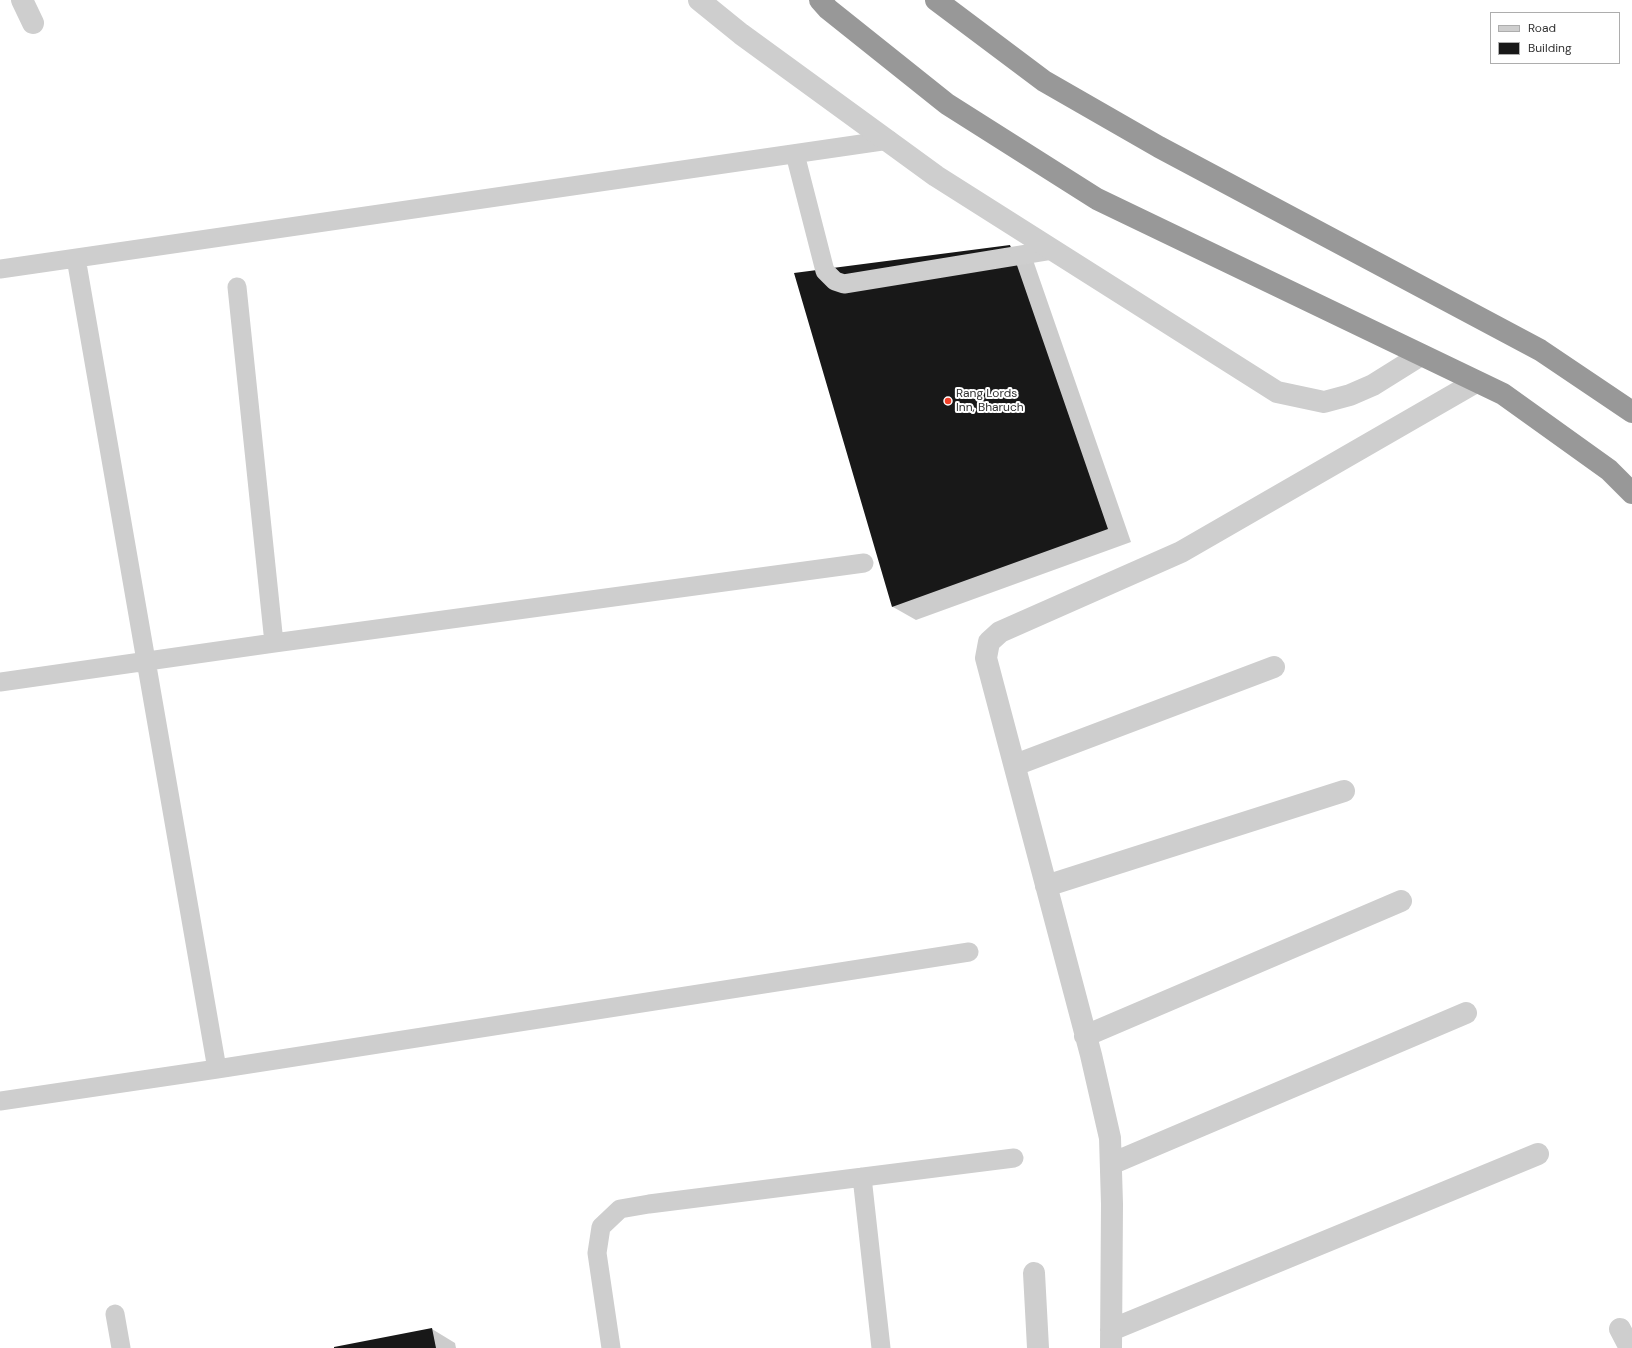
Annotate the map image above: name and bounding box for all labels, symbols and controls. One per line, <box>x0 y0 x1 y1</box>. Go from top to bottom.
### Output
legend <box>1490 12 1620 64</box>
text: Road <box>1528 20 1556 36</box>
text: Building <box>1528 40 1572 56</box>
place label: Rang Lords Inn, Bharuch <box>956 387 1024 415</box>
marker: Rang Lords Inn, Bharuch <box>943 396 953 406</box>

